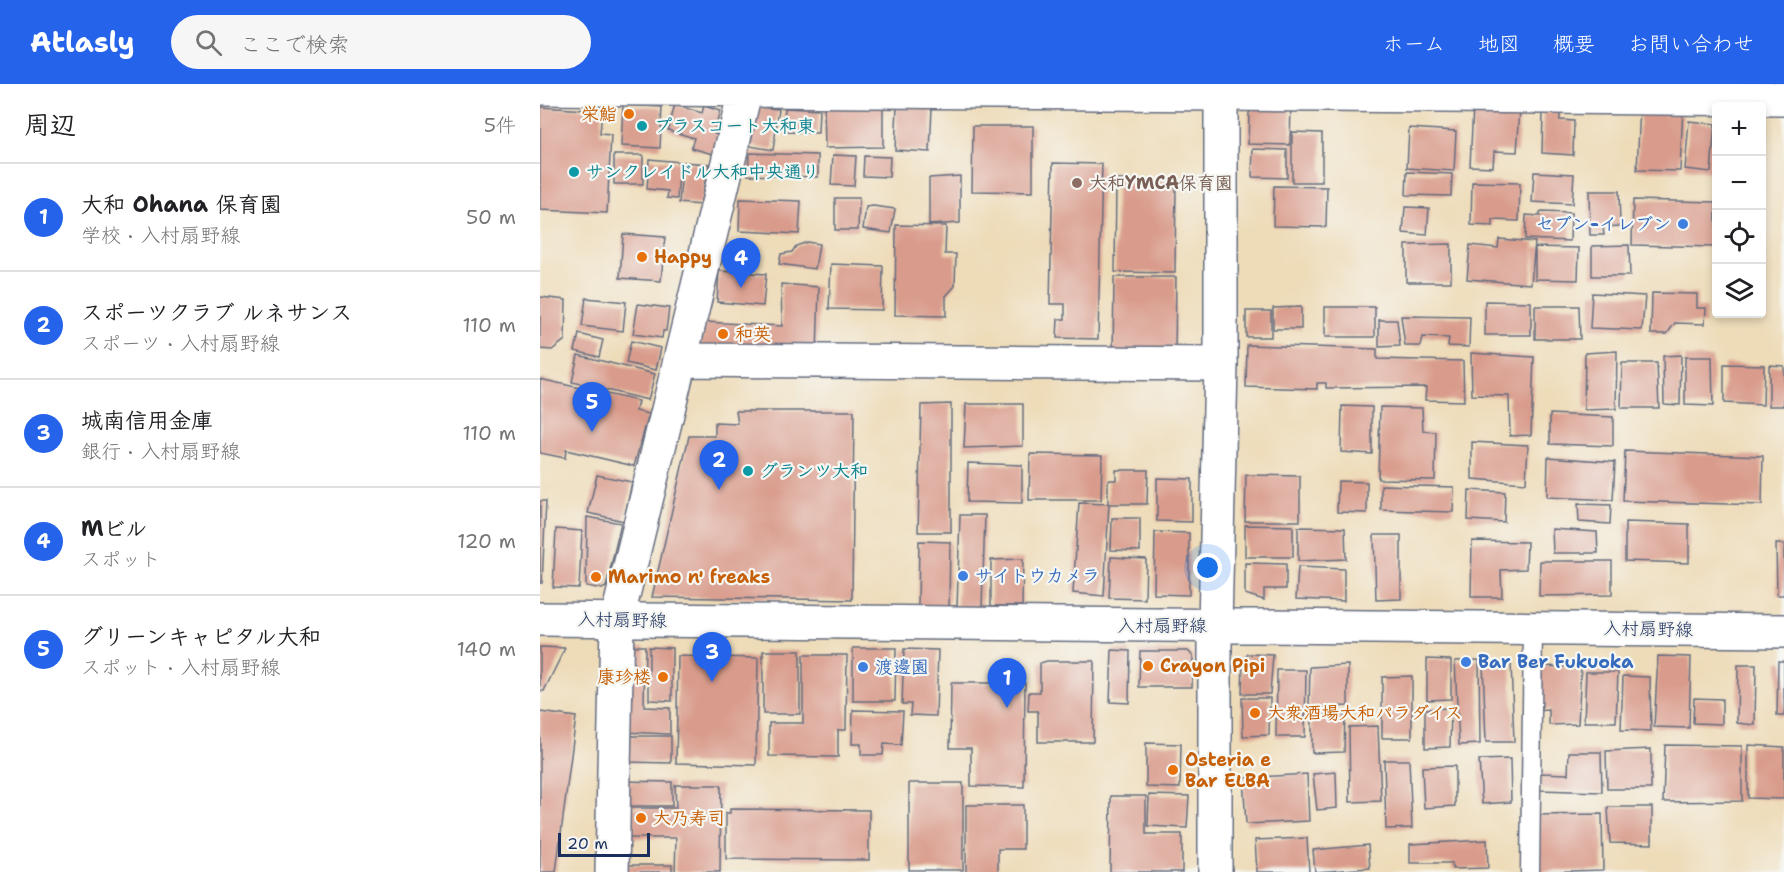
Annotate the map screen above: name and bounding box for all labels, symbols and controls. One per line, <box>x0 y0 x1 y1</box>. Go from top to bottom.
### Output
search box <box>171 15 591 69</box>
text: Atlasly <box>30 23 135 61</box>
icon: search <box>192 26 225 59</box>
text: ここで検索 <box>240 30 350 59</box>
text: ホーム <box>1383 30 1445 58</box>
text: 地図 <box>1478 30 1520 58</box>
text: 概要 <box>1553 30 1595 58</box>
text: お問い合わせ <box>1628 30 1754 58</box>
place label: 栄鮨 <box>581 102 617 126</box>
map controls <box>1712 102 1766 318</box>
button: + <box>1712 102 1766 156</box>
text: 周辺 <box>24 107 76 142</box>
marker: 栄鮨 <box>622 107 636 121</box>
text: 5件 <box>484 112 516 138</box>
place label: プラスコート大和東 <box>654 114 815 138</box>
marker: プラスコート大和東 <box>635 119 649 133</box>
button: − <box>1712 156 1766 210</box>
place label: サンクレイドル大和中央通り <box>586 160 820 184</box>
marker: サンクレイドル大和中央通り <box>567 165 581 179</box>
place label: 大和YMCA保育園 <box>1089 171 1233 195</box>
marker: 大和YMCA保育園 <box>1070 176 1084 190</box>
text: 大和 Ohana 保育園 <box>81 190 282 219</box>
text: 1 <box>39 204 48 230</box>
text: 50 m <box>466 204 516 230</box>
button: locate <box>1712 210 1766 264</box>
place label: セブン-イレブン <box>1536 212 1671 236</box>
marker: セブン-イレブン <box>1676 217 1690 231</box>
text: 学校 · 入村扇野線 <box>81 222 240 248</box>
pin: 4 <box>722 238 760 288</box>
place label: Happy <box>654 245 712 269</box>
marker: Happy <box>635 250 649 264</box>
button: layers <box>1712 264 1766 318</box>
text: スポーツクラブ ルネサンス <box>81 298 352 327</box>
text: 2 <box>37 312 51 338</box>
text: 110 m <box>462 312 516 338</box>
place label: 和英 <box>735 322 771 346</box>
marker: 和英 <box>716 327 730 341</box>
text: スポーツ · 入村扇野線 <box>81 330 280 356</box>
pin: 5 <box>572 382 612 432</box>
text: 城南信用金庫 <box>81 406 213 435</box>
text: 3 <box>37 420 51 446</box>
text: 110 m <box>462 420 516 446</box>
text: 銀行 · 入村扇野線 <box>81 438 240 464</box>
pin: 2 <box>700 440 738 490</box>
place label: グランツ大和 <box>760 459 868 483</box>
marker: グランツ大和 <box>741 464 755 478</box>
text: Mビル <box>81 514 147 543</box>
text: 4 <box>37 528 51 554</box>
text: 120 m <box>457 528 516 554</box>
text: スポット <box>81 546 161 572</box>
your location <box>1193 553 1222 582</box>
place label: サイトウカメラ <box>975 564 1100 588</box>
place label: Marimo n' freaks <box>608 565 770 589</box>
marker: サイトウカメラ <box>956 569 970 583</box>
marker: Marimo n' freaks <box>589 570 603 584</box>
street label: 入村扇野線 <box>577 607 667 633</box>
street label: 入村扇野線 <box>1117 614 1207 638</box>
street label: 入村扇野線 <box>1603 616 1693 642</box>
text: グリーンキャピタル大和 <box>81 622 321 651</box>
pin: 3 <box>692 632 732 682</box>
text: 5 <box>37 636 50 662</box>
text: 140 m <box>457 636 516 662</box>
place label: Bar Ber Fukuoka <box>1478 650 1634 674</box>
text: スポット · 入村扇野線 <box>81 654 280 680</box>
place label: Crayon Pipi <box>1160 654 1265 678</box>
place label: 渡邊園 <box>875 655 929 679</box>
marker: Bar Ber Fukuoka <box>1459 655 1473 669</box>
pin: 1 <box>988 658 1026 708</box>
marker: Crayon Pipi <box>1141 659 1155 673</box>
marker: 渡邊園 <box>856 660 870 674</box>
place label: 康珍楼 <box>597 665 651 689</box>
marker: 康珍楼 <box>656 670 670 684</box>
place label: 大衆酒場大和パラダイス <box>1267 701 1462 725</box>
marker: 大衆酒場大和パラダイス <box>1248 706 1262 720</box>
place label: Osteria e Bar ELBA <box>1185 748 1271 793</box>
marker: Osteria e Bar ELBA <box>1166 763 1180 777</box>
place label: 大乃寿司 <box>653 806 725 830</box>
marker: 大乃寿司 <box>634 811 648 825</box>
scale bar <box>558 830 650 858</box>
text: 20 m <box>567 833 608 854</box>

